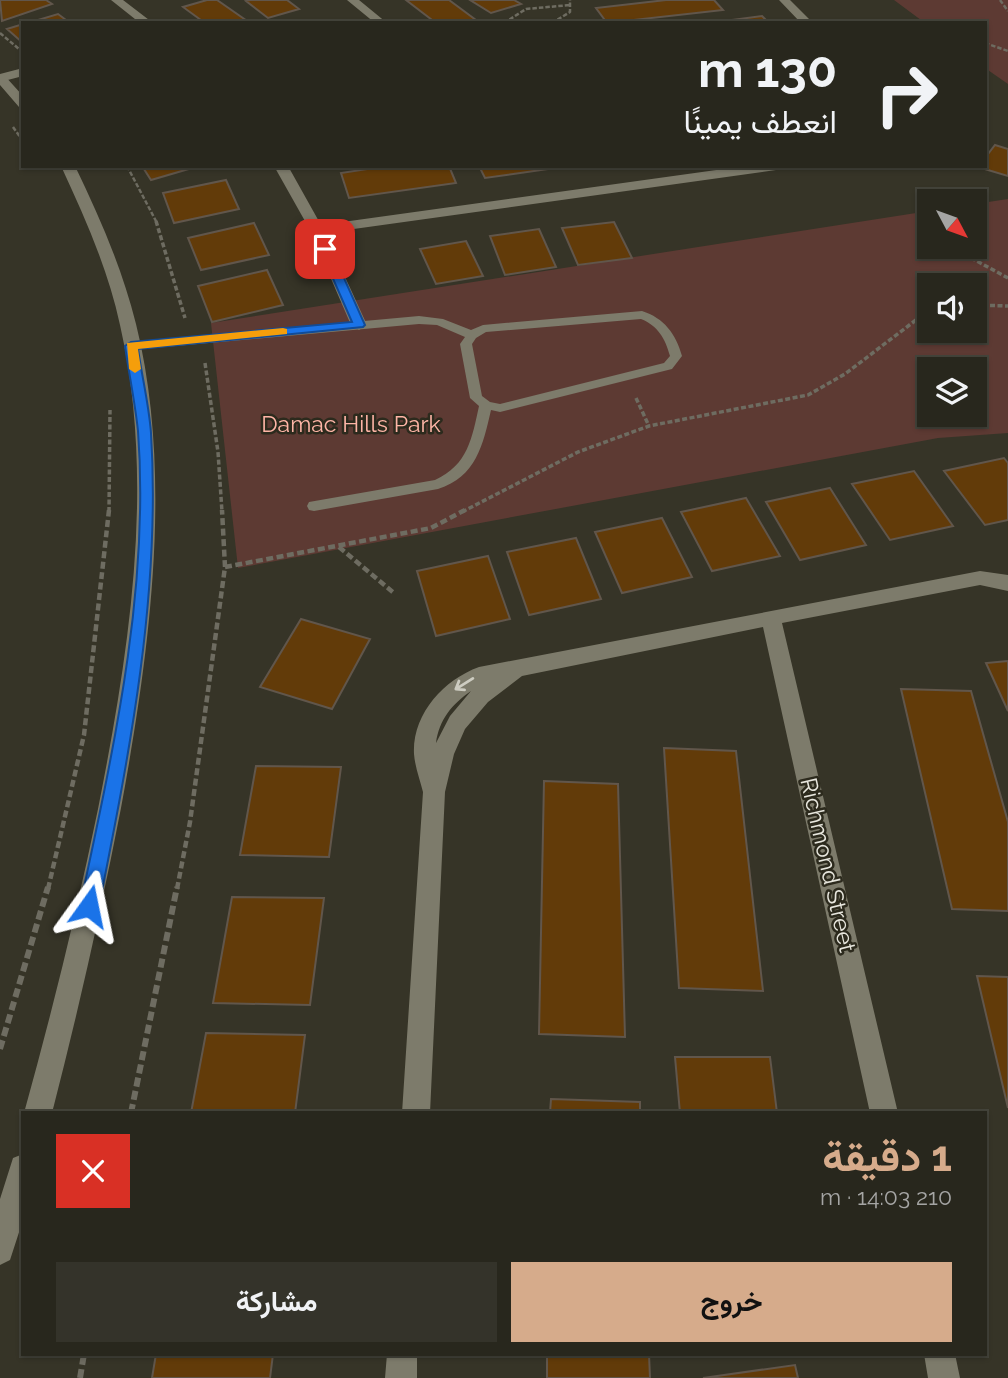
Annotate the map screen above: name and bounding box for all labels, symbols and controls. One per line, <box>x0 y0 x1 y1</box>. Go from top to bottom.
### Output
text: 130 m <box>698 41 837 98</box>
icon: right <box>861 49 952 140</box>
text: انعطف يمينًا <box>684 103 837 140</box>
north arrow <box>917 189 987 259</box>
map controls <box>917 189 987 427</box>
pin <box>295 219 355 279</box>
icon: arrive <box>306 230 344 268</box>
button: sound <box>917 273 987 343</box>
button: layers <box>917 357 987 427</box>
park label: Damac Hills Park <box>261 410 441 437</box>
one-way arrow <box>455 678 475 692</box>
street label: Richmond Street <box>795 775 862 955</box>
position arrow <box>52 869 126 943</box>
text: 1 دقيقة <box>822 1132 952 1181</box>
button: close <box>56 1134 130 1208</box>
text: 210 m · 14:03 <box>820 1183 952 1210</box>
button: مشاركة <box>56 1262 497 1342</box>
button: خروج <box>511 1262 952 1342</box>

